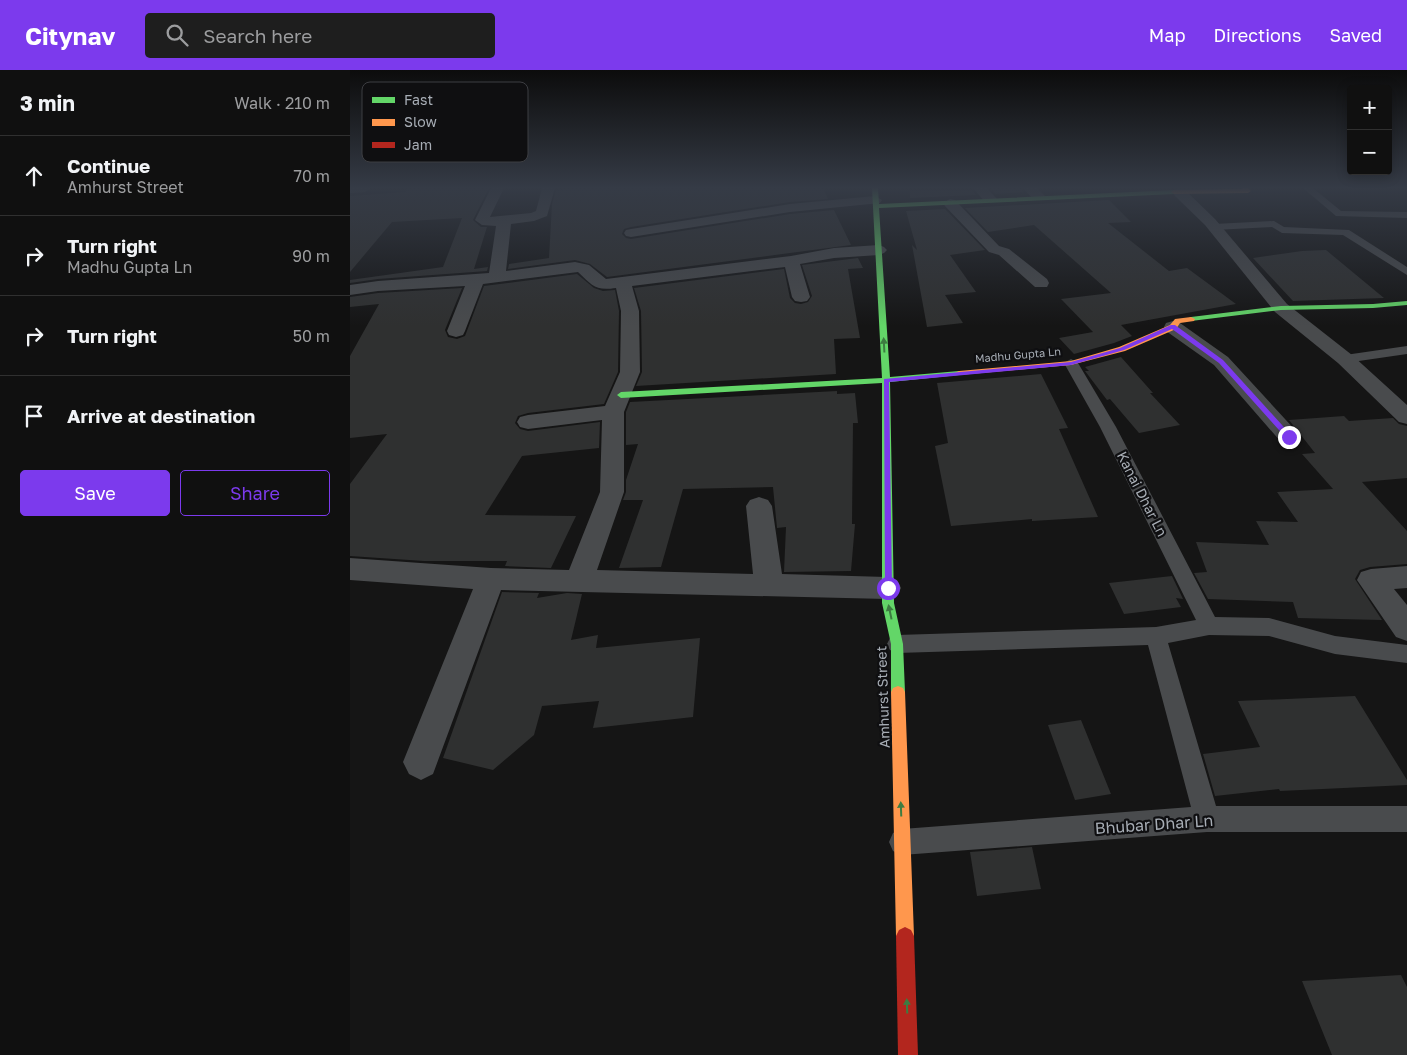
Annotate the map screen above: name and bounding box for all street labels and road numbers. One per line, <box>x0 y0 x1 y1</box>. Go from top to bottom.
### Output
street label: Madhu Gupta Ln <box>974 344 1061 365</box>
street label: Kanai Dhar Ln <box>1114 448 1171 539</box>
street label: Amhurst Street <box>872 646 893 748</box>
street label: Bhubar Dhar Ln <box>1094 810 1214 838</box>

